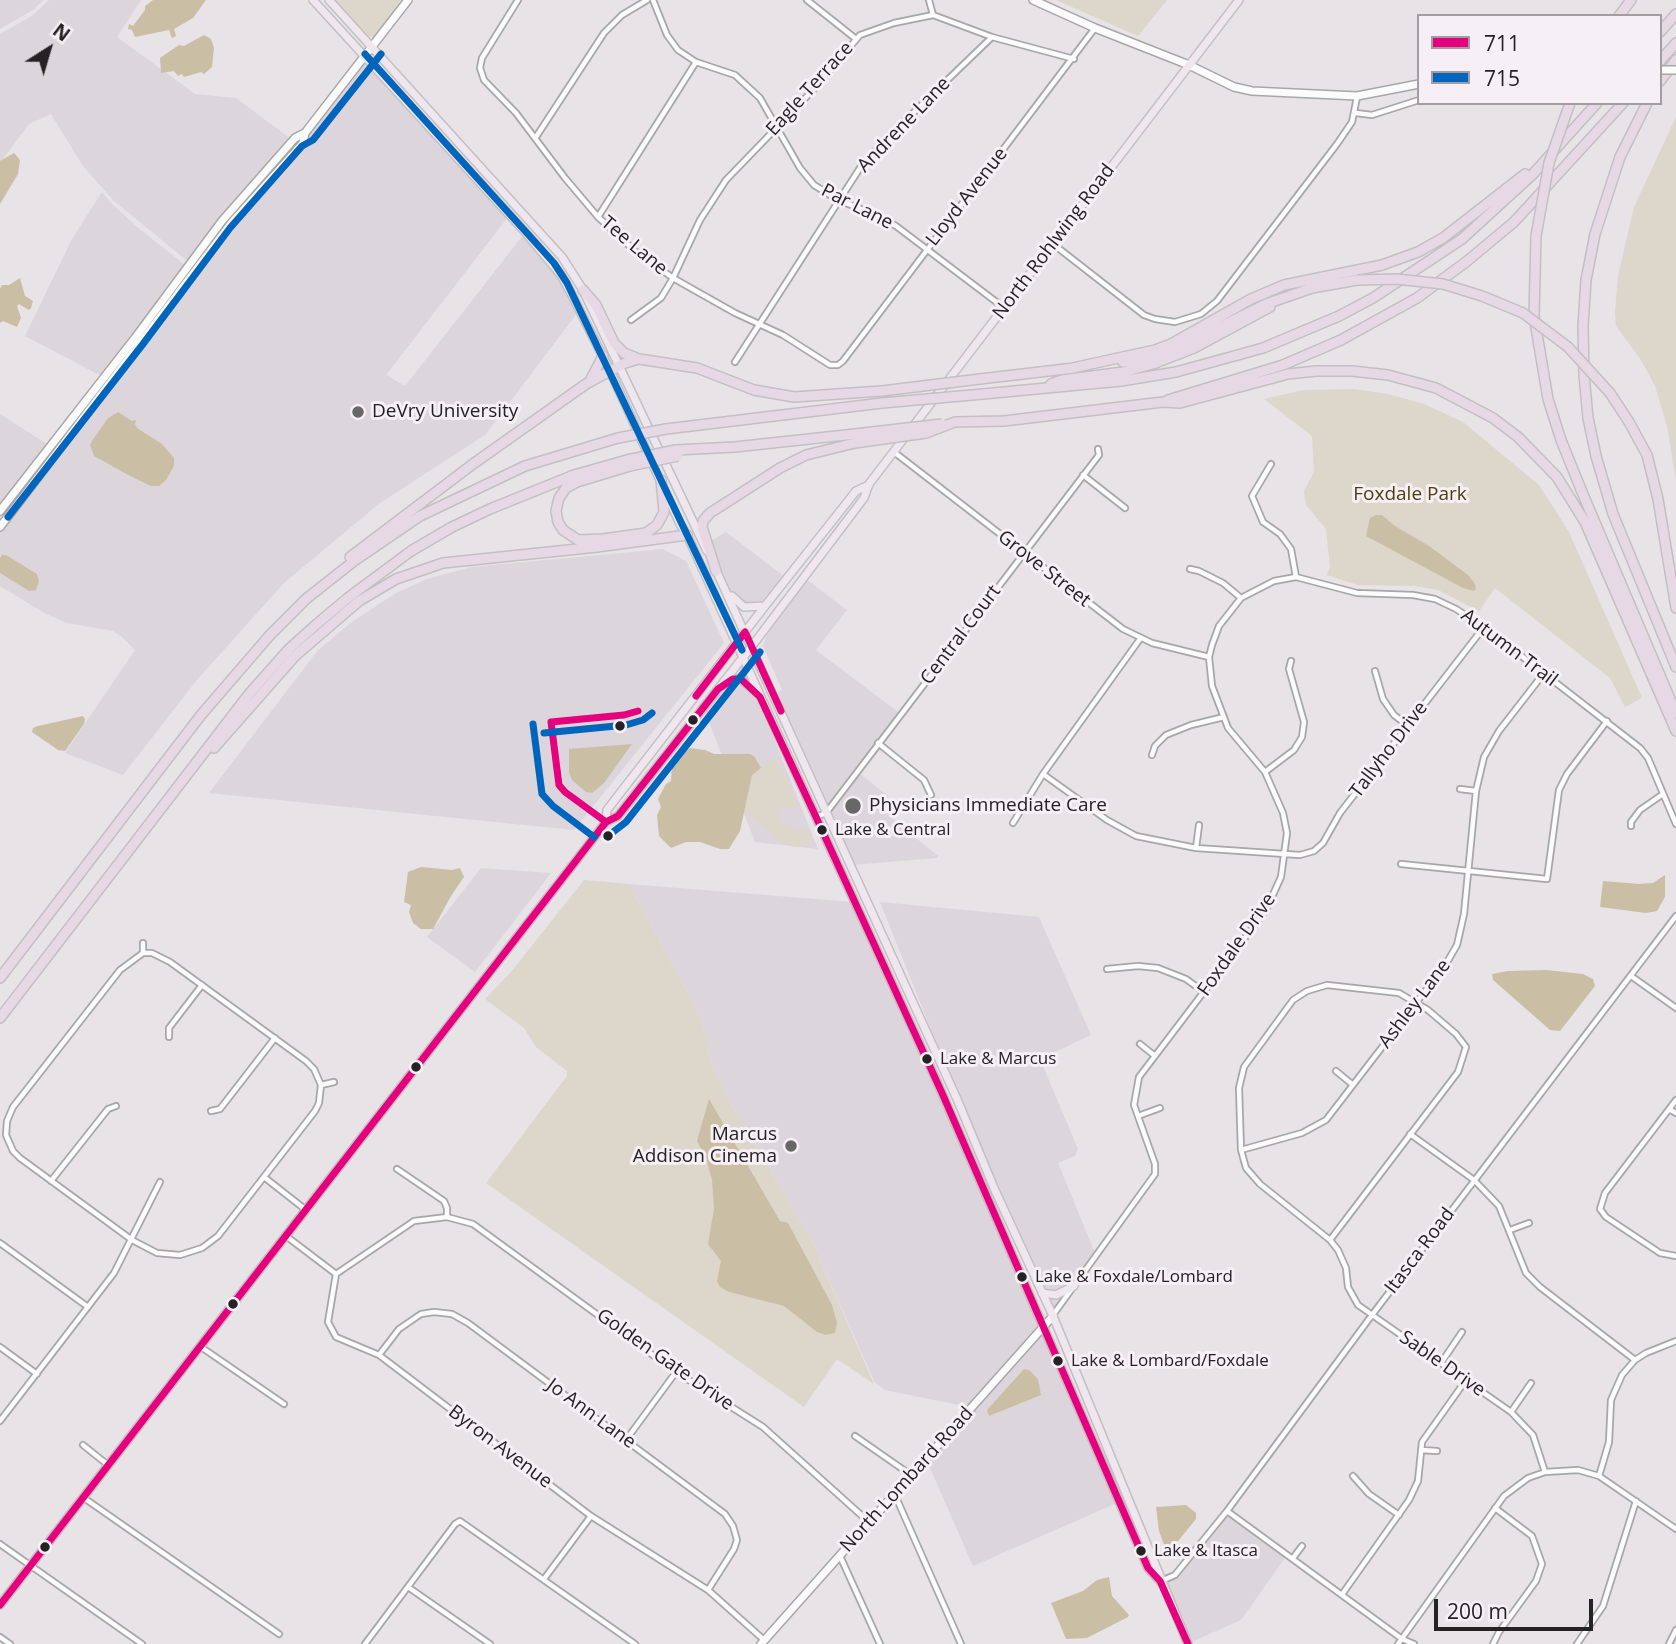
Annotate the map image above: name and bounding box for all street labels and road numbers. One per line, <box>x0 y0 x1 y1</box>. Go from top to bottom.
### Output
street label: Eagle Terrace <box>762 37 858 141</box>
street label: Andrene Lane <box>853 73 955 177</box>
street label: Lloyd Avenue <box>922 143 1012 251</box>
street label: North Rohlwing Road <box>988 160 1120 324</box>
street label: Par Lane <box>817 179 897 235</box>
street label: Tee Lane <box>596 212 672 280</box>
street label: Grove Street <box>993 526 1095 612</box>
street label: Central Court <box>916 581 1006 689</box>
street label: Autumn Trail <box>1456 604 1562 692</box>
street label: Tallyho Drive <box>1345 697 1433 803</box>
street label: Foxdale Drive <box>1193 889 1281 1001</box>
street label: Ashley Lane <box>1374 955 1456 1053</box>
street label: Itasca Road <box>1380 1204 1460 1298</box>
street label: Golden Gate Drive <box>592 1304 738 1416</box>
street label: Sable Drive <box>1395 1326 1489 1402</box>
street label: Jo Ann Lane <box>542 1374 640 1454</box>
street label: Byron Avenue <box>444 1401 556 1493</box>
street label: North Lombard Road <box>836 1403 978 1557</box>

